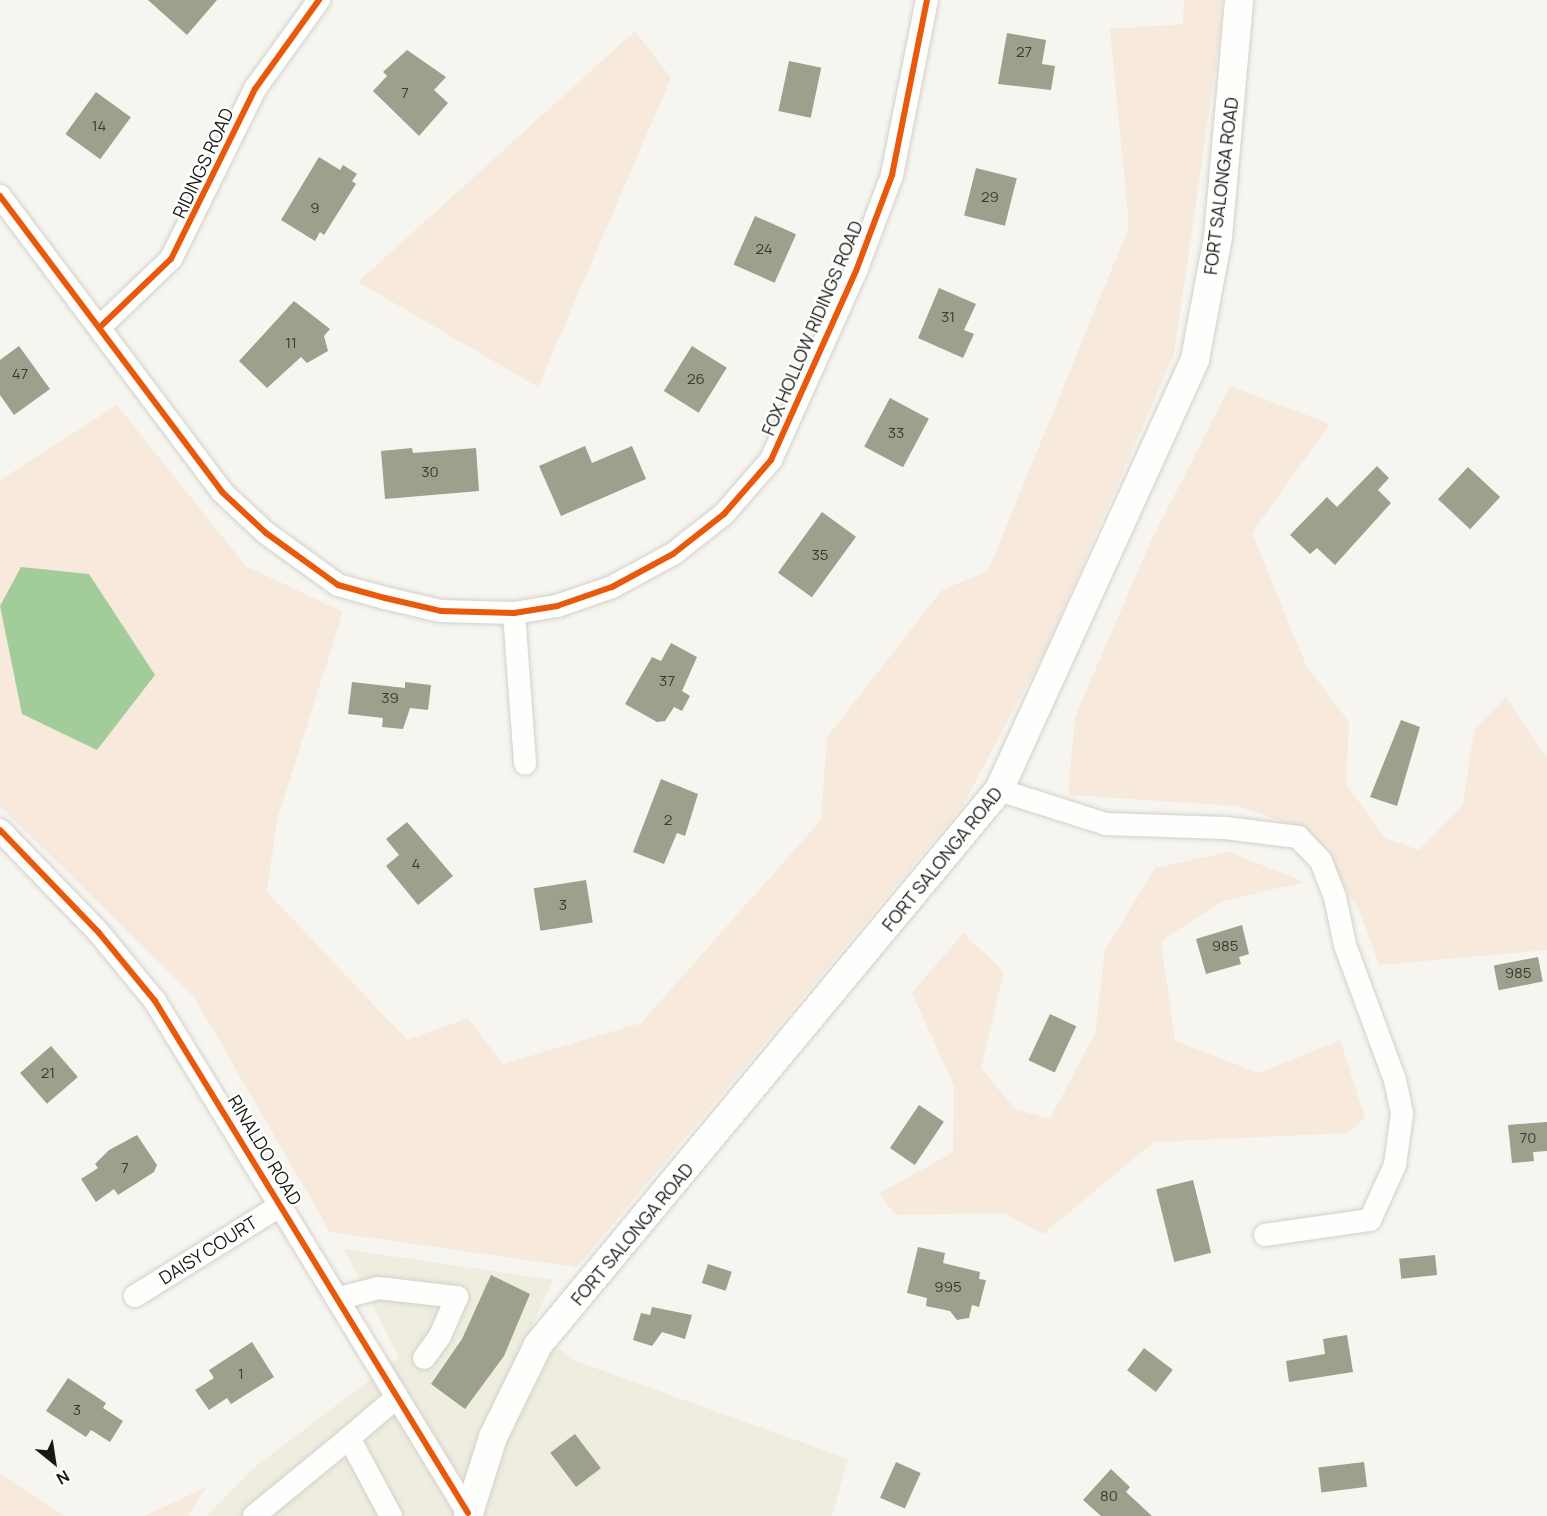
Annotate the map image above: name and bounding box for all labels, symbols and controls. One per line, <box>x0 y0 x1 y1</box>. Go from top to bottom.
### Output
house number: 27 <box>1016 43 1032 61</box>
house number: 7 <box>401 84 409 102</box>
street label: FORT SALONGA ROAD <box>1199 96 1243 276</box>
street label: RIDINGS ROAD <box>168 104 238 222</box>
house number: 14 <box>92 117 106 135</box>
house number: 29 <box>981 188 999 206</box>
house number: 9 <box>310 199 320 217</box>
street label: FOX HOLLOW RIDINGS ROAD <box>757 217 867 439</box>
house number: 24 <box>755 240 773 258</box>
house number: 31 <box>941 308 955 326</box>
house number: 11 <box>285 334 297 352</box>
house number: 47 <box>12 365 28 383</box>
house number: 26 <box>687 370 705 388</box>
house number: 33 <box>888 424 904 442</box>
house number: 30 <box>421 463 439 481</box>
house number: 35 <box>812 546 828 564</box>
house number: 37 <box>659 672 675 690</box>
house number: 39 <box>381 689 399 707</box>
street label: FORT SALONGA ROAD <box>877 783 1007 935</box>
house number: 2 <box>664 811 672 829</box>
house number: 4 <box>412 855 420 873</box>
house number: 3 <box>559 896 567 914</box>
house number: 985 <box>1212 937 1238 955</box>
house number: 985 <box>1505 964 1531 982</box>
house number: 21 <box>41 1064 55 1082</box>
street label: RINALDO ROAD <box>224 1091 306 1209</box>
house number: 70 <box>1520 1129 1536 1147</box>
street label: FORT SALONGA ROAD <box>566 1158 698 1310</box>
house number: 7 <box>121 1159 129 1177</box>
street label: DAISY COURT <box>155 1211 261 1289</box>
house number: 995 <box>934 1278 962 1296</box>
house number: 1 <box>238 1365 244 1383</box>
house number: 3 <box>73 1401 81 1419</box>
north arrow <box>24 1432 84 1492</box>
text: N <box>53 1465 73 1490</box>
house number: 80 <box>1100 1487 1118 1505</box>

